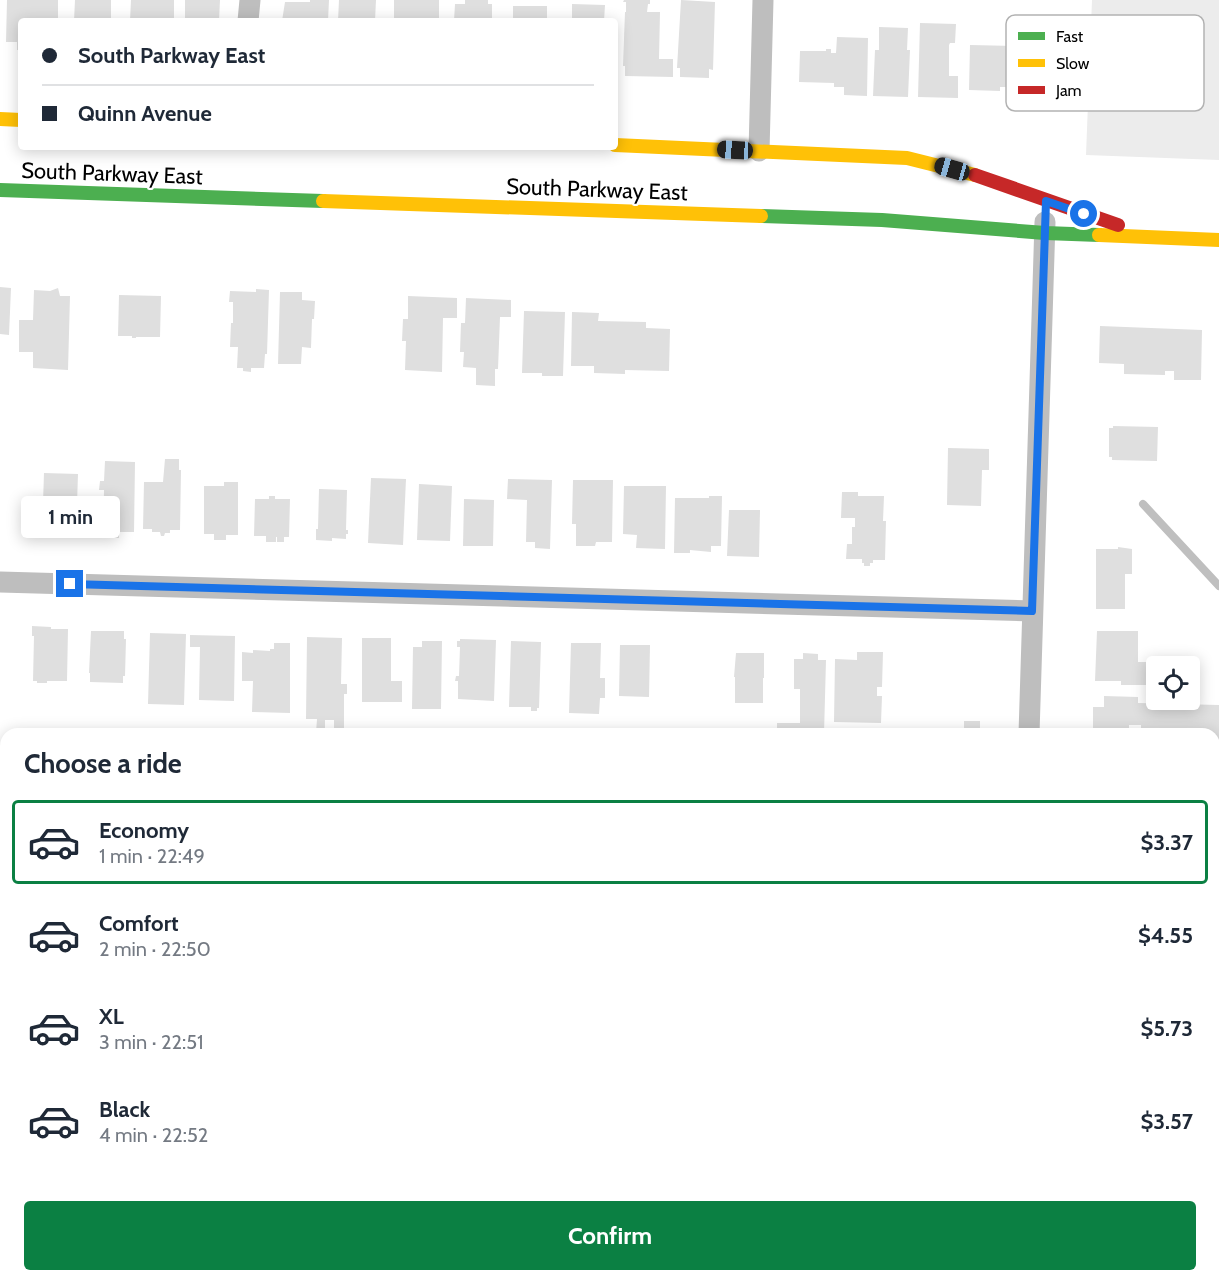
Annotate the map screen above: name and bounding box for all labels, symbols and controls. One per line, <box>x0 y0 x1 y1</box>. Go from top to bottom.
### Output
legend <box>1006 15 1204 111</box>
text: Fast <box>1056 27 1084 46</box>
text: South Parkway East <box>78 42 265 69</box>
text: Slow <box>1056 54 1090 73</box>
text: Jam <box>1055 81 1082 100</box>
text: Quinn Avenue <box>78 100 212 127</box>
car <box>717 140 753 160</box>
car <box>932 155 972 183</box>
street label: South Parkway East <box>21 157 204 190</box>
street label: South Parkway East <box>506 173 689 206</box>
route start <box>1070 200 1097 227</box>
callout: 1 min <box>20 497 119 539</box>
text: 1 min <box>48 505 93 529</box>
route end <box>56 570 83 597</box>
map controls <box>1146 656 1200 710</box>
button: locate <box>1146 656 1200 710</box>
text: Choose a ride <box>24 747 182 780</box>
icon: car <box>27 815 81 869</box>
text: Economy <box>99 817 189 844</box>
text: $3.37 <box>1140 829 1193 856</box>
text: 1 min · 22:49 <box>99 844 205 868</box>
icon: car <box>27 908 81 962</box>
text: Comfort <box>99 910 178 937</box>
text: $4.55 <box>1138 922 1193 949</box>
text: 2 min · 22:50 <box>99 937 211 961</box>
icon: car <box>27 1001 81 1055</box>
text: XL <box>99 1003 124 1030</box>
text: $5.73 <box>1140 1015 1193 1042</box>
text: 3 min · 22:51 <box>99 1030 204 1054</box>
icon: car <box>27 1094 81 1148</box>
text: Black <box>99 1096 150 1123</box>
text: $3.57 <box>1140 1108 1193 1135</box>
text: 4 min · 22:52 <box>99 1123 208 1147</box>
button: Confirm <box>24 1201 1196 1270</box>

